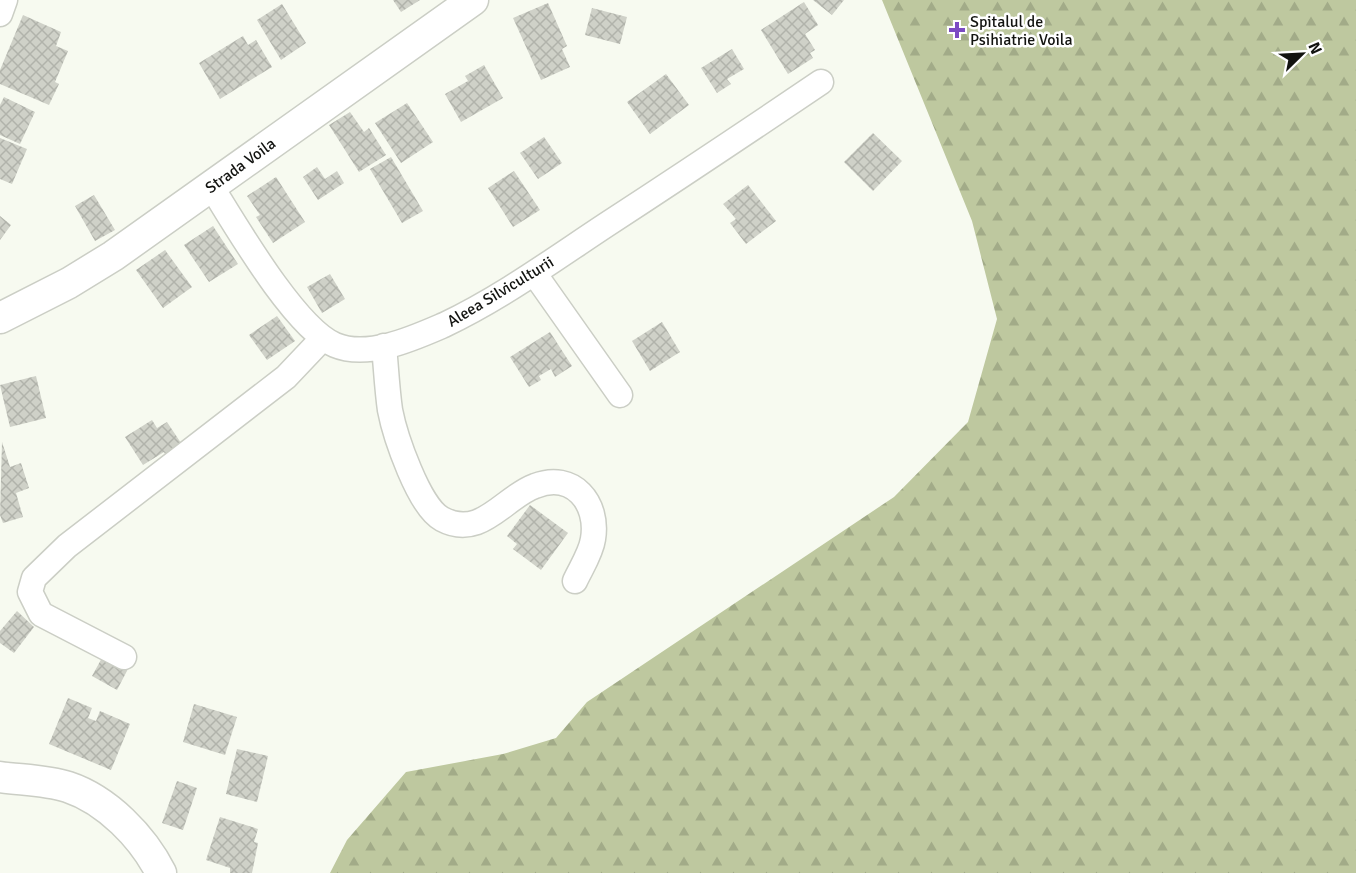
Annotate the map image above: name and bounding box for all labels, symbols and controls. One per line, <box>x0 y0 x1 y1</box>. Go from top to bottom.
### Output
place label: Spitalul de Psihiatrie Voila <box>970 12 1073 50</box>
marker: Spitalul de Psihiatrie Voila <box>948 21 966 39</box>
north arrow <box>1272 24 1332 84</box>
text: N <box>1303 39 1326 57</box>
street label: Strada Voila <box>201 134 280 198</box>
street label: Aleea Silviculturii <box>444 252 557 332</box>

